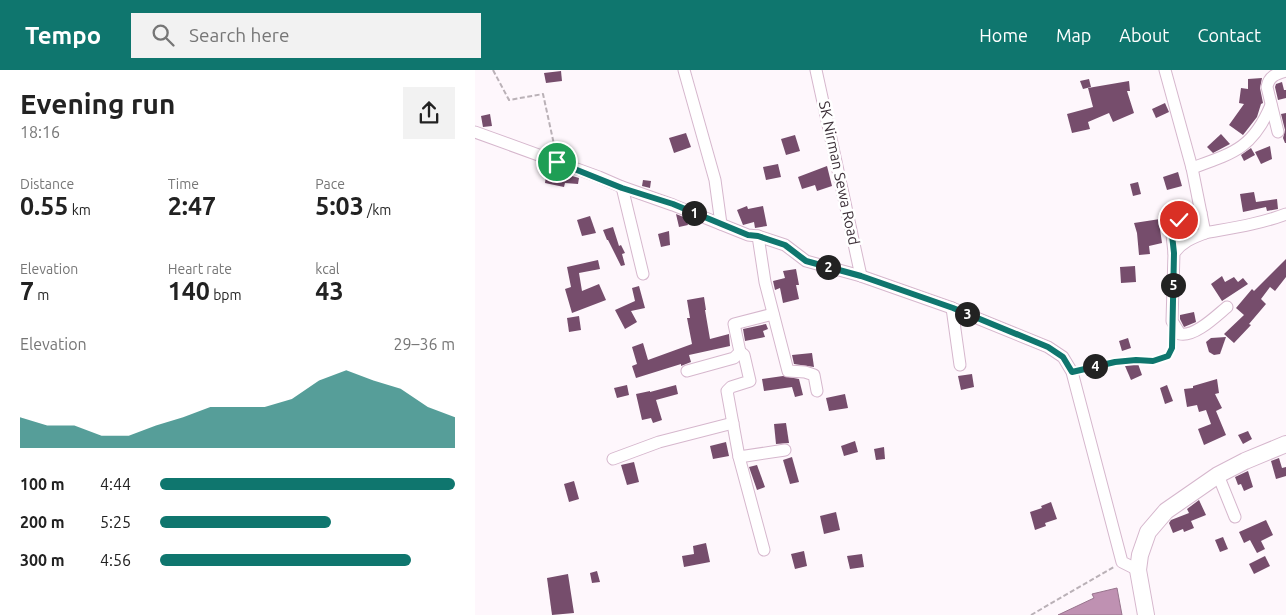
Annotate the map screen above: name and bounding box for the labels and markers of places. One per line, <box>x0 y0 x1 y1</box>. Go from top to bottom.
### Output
pin <box>536 141 578 183</box>
pin <box>1158 199 1200 241</box>
pin: 1 <box>681 200 707 226</box>
pin: 2 <box>815 254 841 280</box>
pin: 5 <box>1161 272 1185 298</box>
pin: 3 <box>955 302 979 326</box>
pin: 4 <box>1083 354 1107 378</box>

